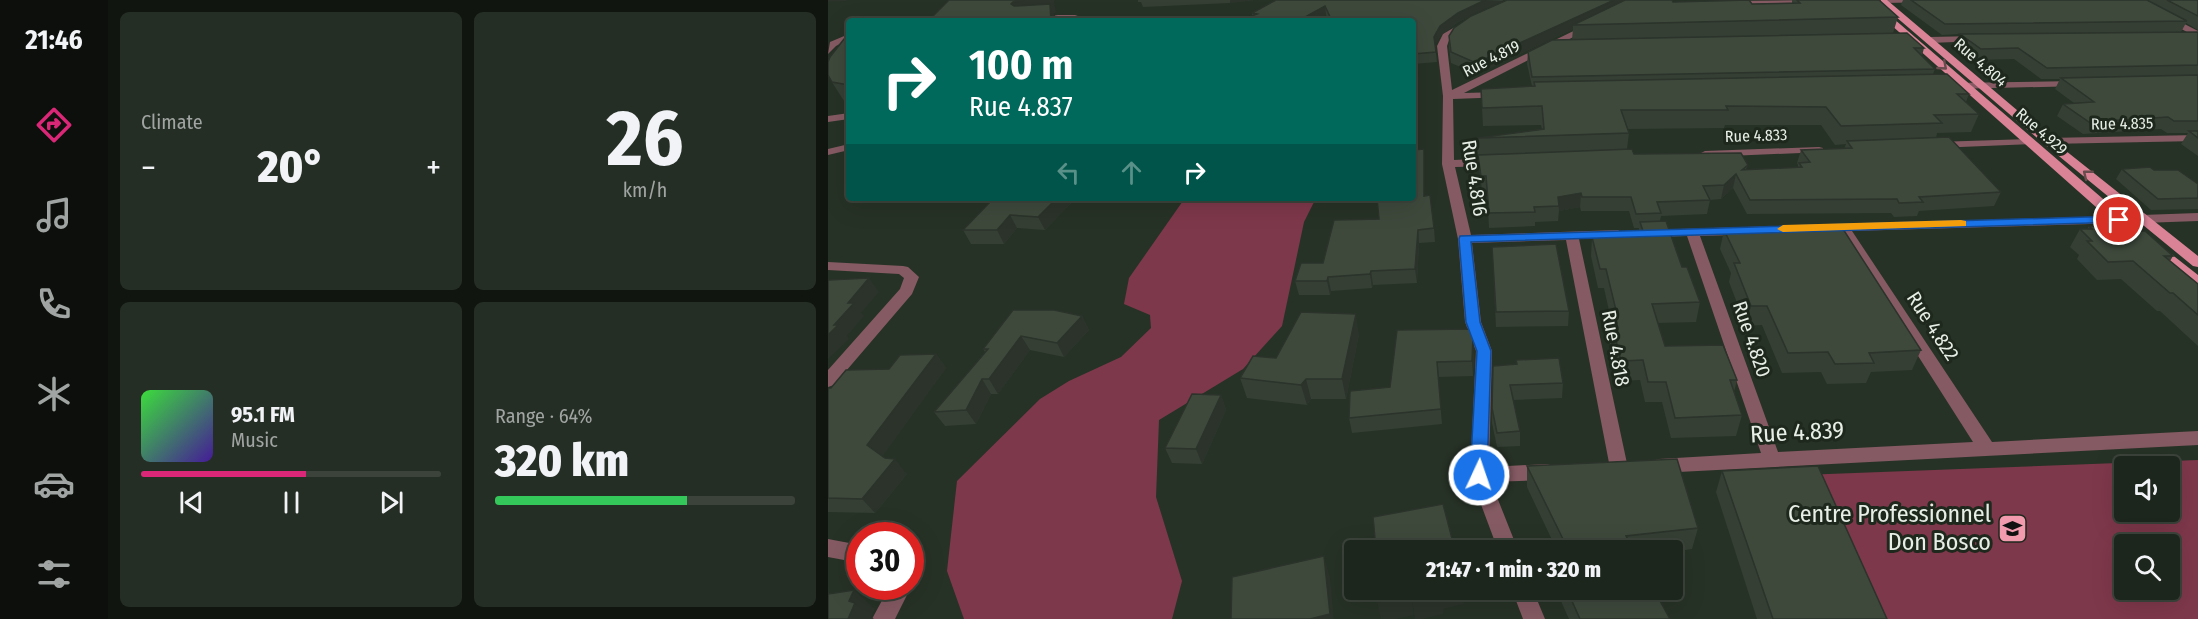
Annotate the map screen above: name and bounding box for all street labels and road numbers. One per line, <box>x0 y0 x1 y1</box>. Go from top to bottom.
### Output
street label: Rue 4.804 <box>1950 34 2011 91</box>
street label: Rue 4.819 <box>1460 36 1523 81</box>
street label: Rue 4.929 <box>2012 104 2071 159</box>
street label: Rue 4.835 <box>2091 113 2153 134</box>
street label: Rue 4.833 <box>1725 125 1787 146</box>
street label: Rue 4.816 <box>1457 138 1493 218</box>
street label: Rue 4.822 <box>1902 287 1964 365</box>
street label: Rue 4.820 <box>1728 298 1776 380</box>
street label: Rue 4.818 <box>1597 308 1635 388</box>
street label: Rue 4.839 <box>1749 416 1845 448</box>

